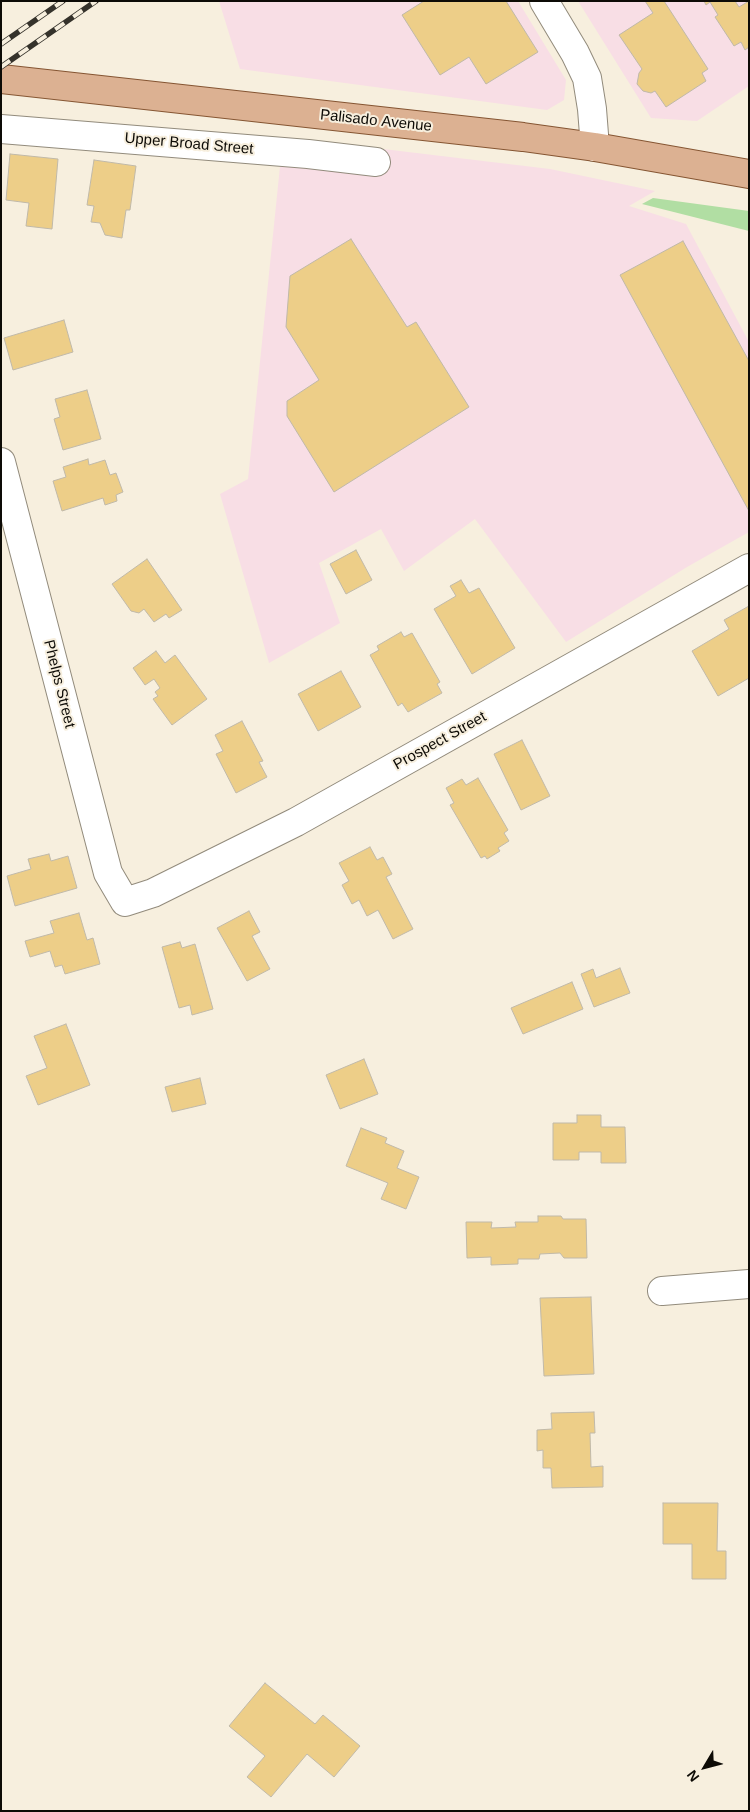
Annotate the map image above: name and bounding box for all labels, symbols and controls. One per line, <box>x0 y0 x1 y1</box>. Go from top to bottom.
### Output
street label: Palisado Avenue <box>319 106 433 136</box>
street label: Upper Broad Street <box>124 129 254 159</box>
street label: Phelps Street <box>39 638 79 730</box>
street label: Prospect Street <box>390 708 490 774</box>
north arrow <box>680 1742 730 1792</box>
text: N <box>684 1767 702 1785</box>

